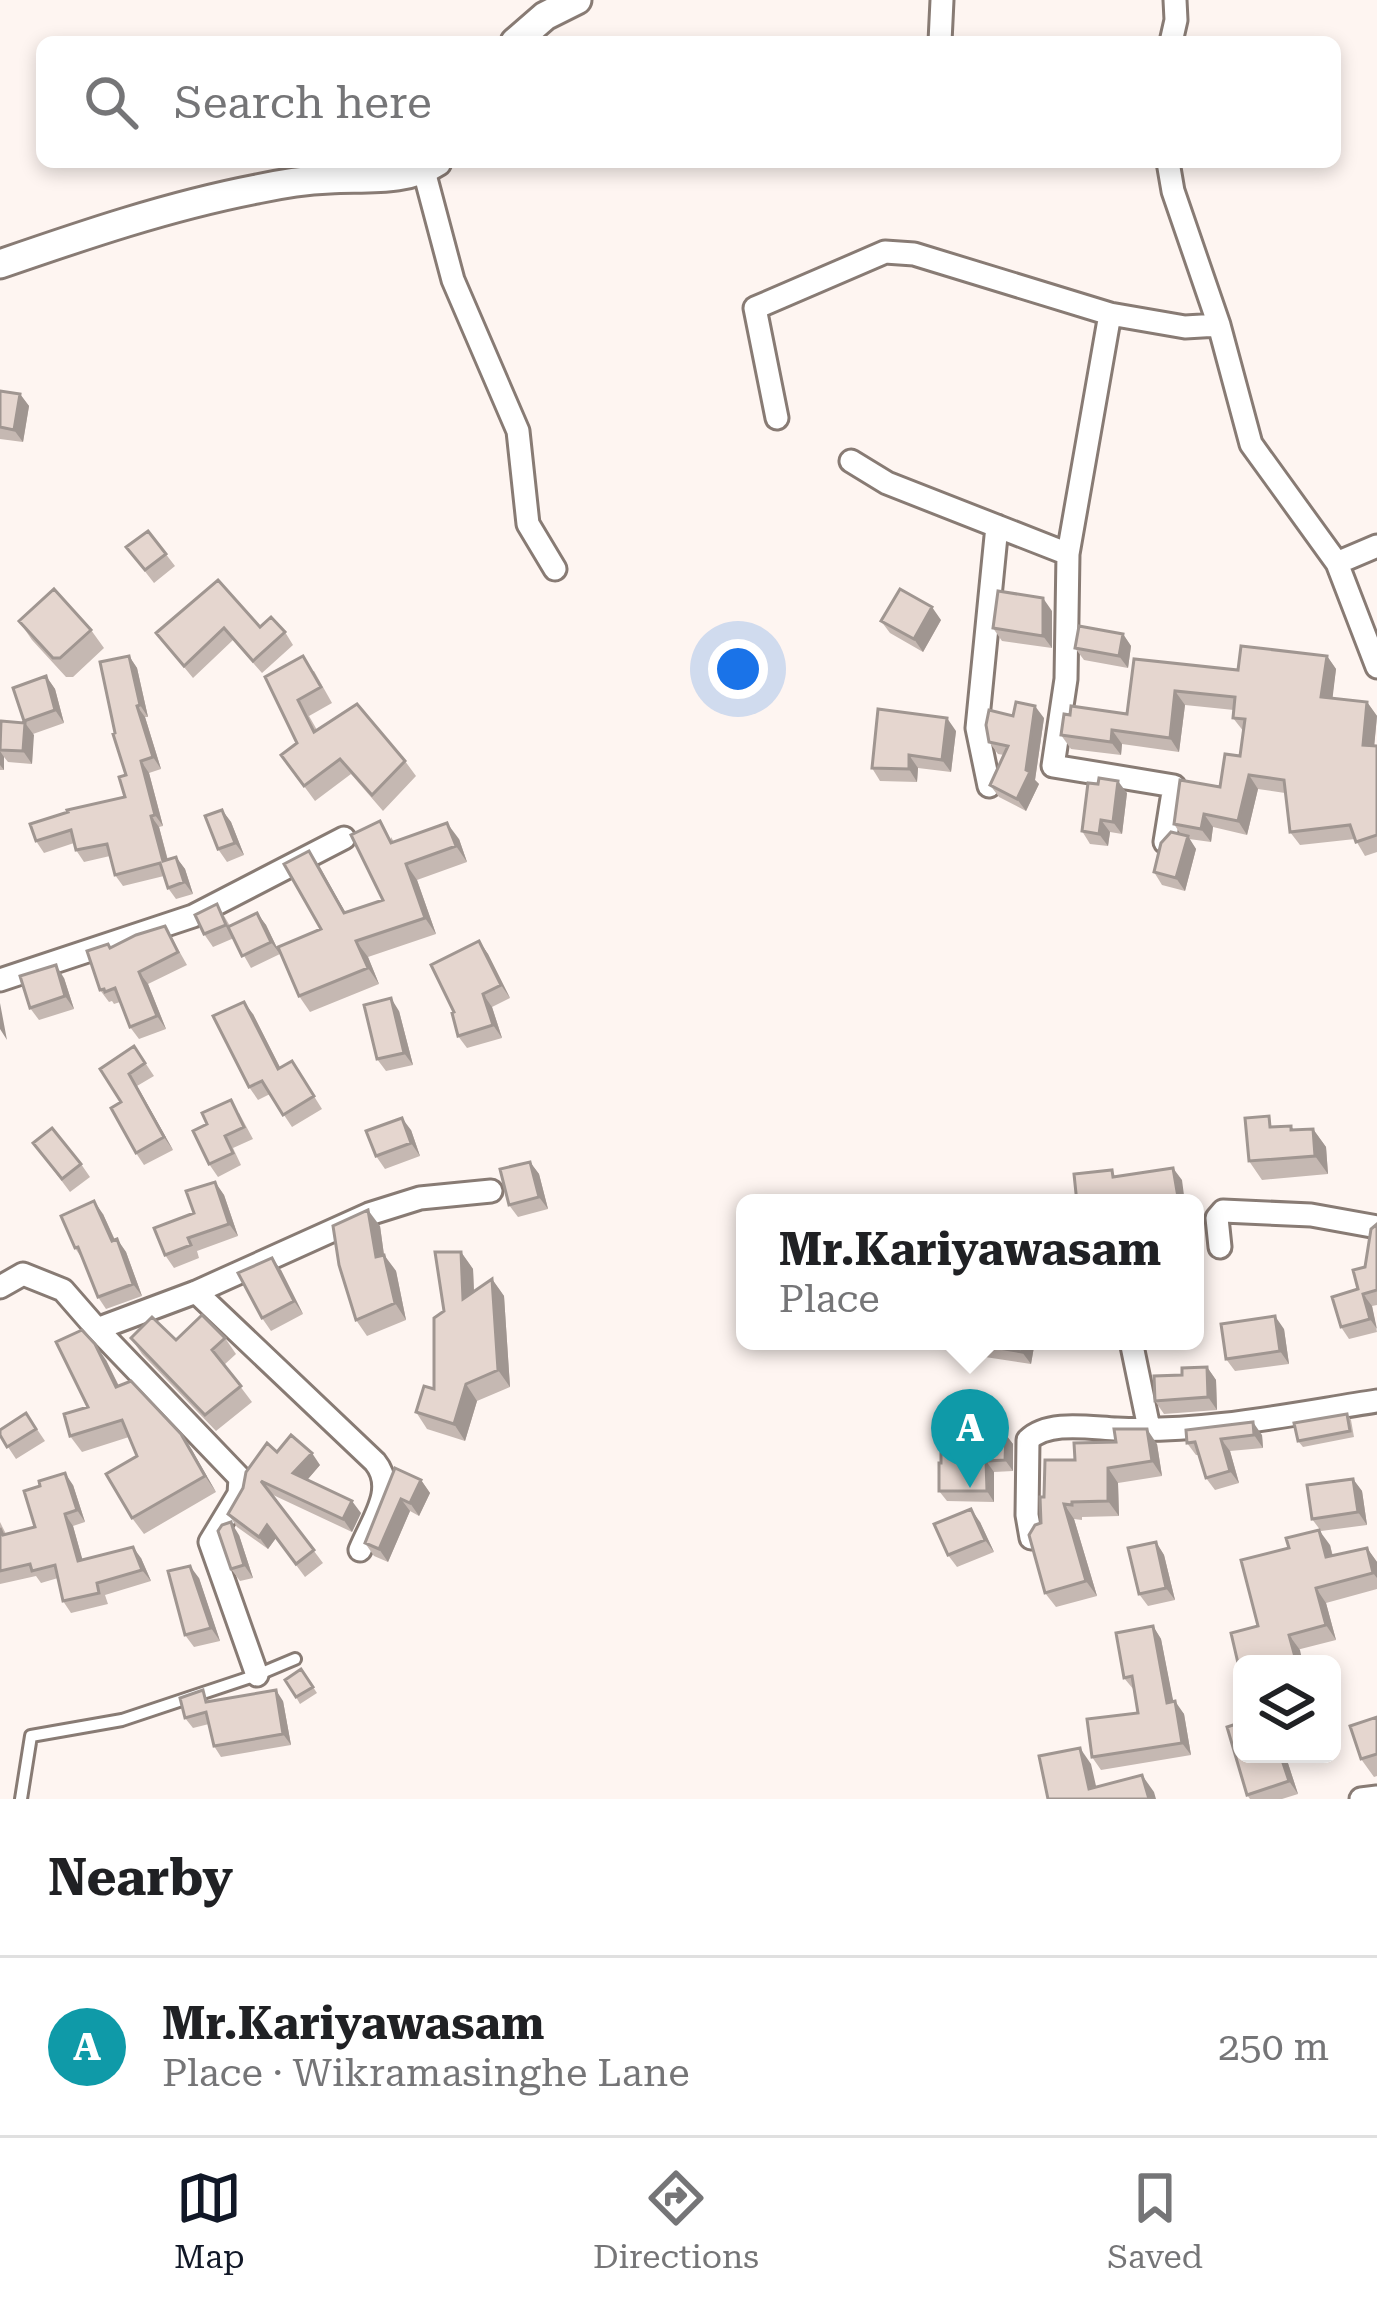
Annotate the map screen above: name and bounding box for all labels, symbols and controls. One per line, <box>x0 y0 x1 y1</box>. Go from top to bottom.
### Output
search box <box>36 36 1341 168</box>
icon: search <box>78 69 144 135</box>
text: Search here <box>174 76 432 129</box>
your location <box>708 639 768 699</box>
popup <box>736 1194 1204 1350</box>
text: Mr.Kariyawasam <box>779 1223 1161 1276</box>
text: Place <box>779 1276 880 1322</box>
pin: A <box>931 1389 1009 1488</box>
map controls <box>1233 1655 1341 1763</box>
button: layers <box>1233 1655 1341 1763</box>
text: Nearby <box>48 1848 233 1907</box>
text: Mr.Kariyawasam <box>162 1997 544 2050</box>
text: A <box>73 2024 101 2070</box>
text: 250 m <box>1218 2024 1329 2070</box>
text: Place · Wikramasinghe Lane <box>162 2050 690 2096</box>
tab: Map <box>174 2165 245 2276</box>
tab: Directions <box>593 2165 759 2276</box>
tab: Saved <box>1107 2165 1203 2276</box>

